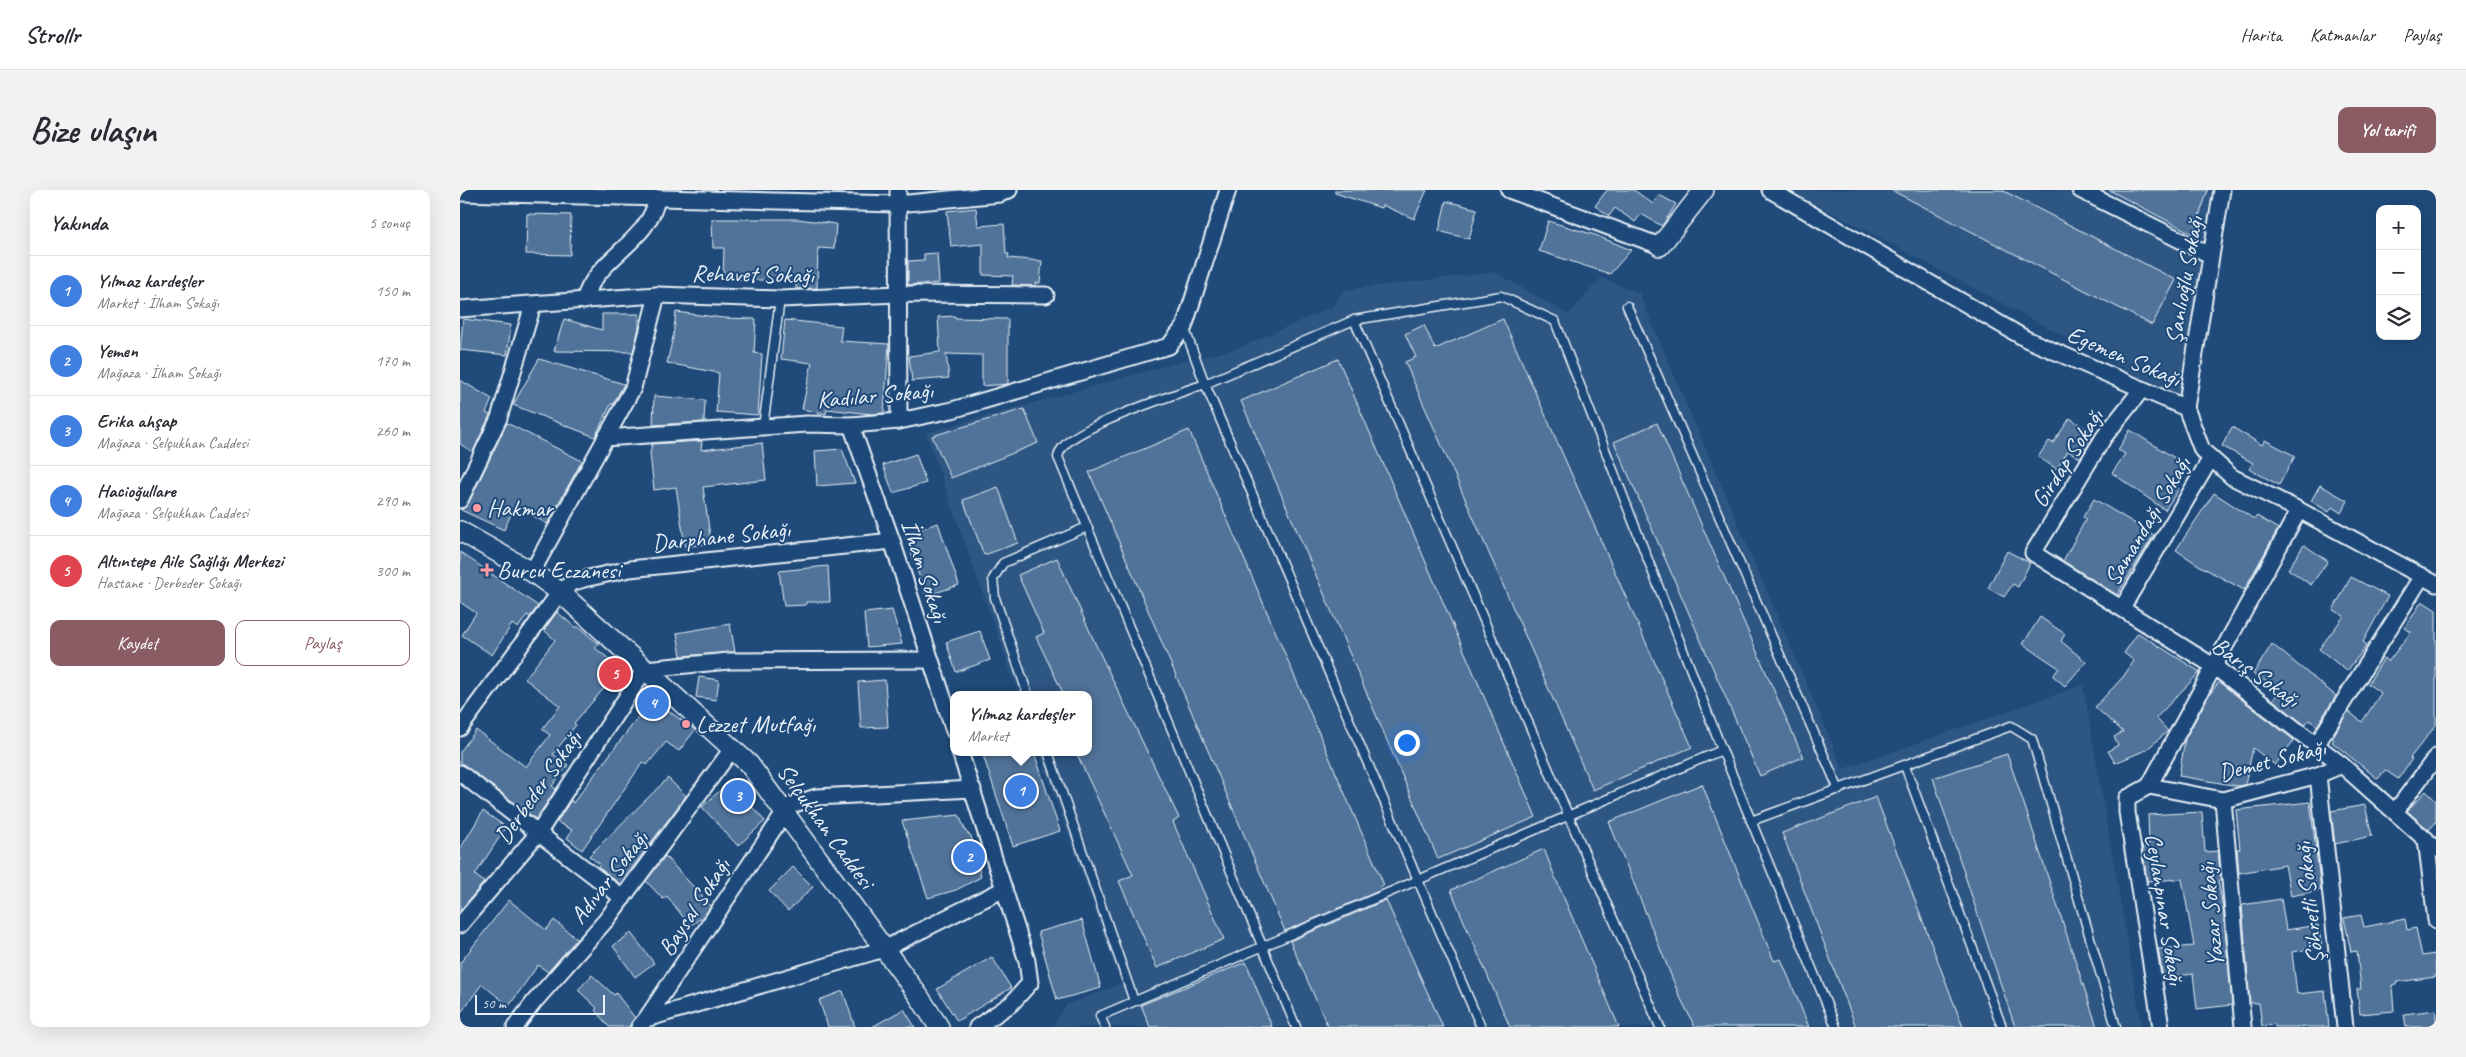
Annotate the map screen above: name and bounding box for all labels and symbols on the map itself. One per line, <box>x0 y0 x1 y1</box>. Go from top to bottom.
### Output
street label: Şanlıoğlu Sokağı <box>2158 212 2210 346</box>
street label: Rehavet Sokağı <box>692 258 816 290</box>
street label: Egemen Sokağı <box>2063 319 2187 394</box>
street label: Kadılar Sokağı <box>816 375 936 415</box>
street label: Girdap Sokağı <box>2024 402 2111 513</box>
street label: Samandağı Sokağı <box>2097 450 2198 591</box>
place label: Hakmar <box>487 493 555 523</box>
marker: Hakmar <box>471 502 483 514</box>
street label: Darphane Sokağı <box>651 514 793 558</box>
street label: İlham Sokağı <box>894 516 956 627</box>
place label: Burcu Eczanesi <box>497 555 623 585</box>
marker: Burcu Eczanesi <box>481 564 493 576</box>
street label: Barış Sokağı <box>2206 630 2307 715</box>
pin: 5 <box>599 655 631 693</box>
pin: 4 <box>637 684 669 722</box>
place label: Lezzet Mutfağı <box>696 709 817 739</box>
marker: Lezzet Mutfağı <box>680 718 692 730</box>
street label: Derbeder Sokağı <box>488 723 589 850</box>
your location <box>1394 730 1420 756</box>
street label: Demet Sokağı <box>2215 732 2330 788</box>
street label: Selçukhan Caddesi <box>771 758 883 896</box>
pin: 1 <box>1005 772 1037 810</box>
pin: 3 <box>722 777 754 815</box>
street label: Adıvar Sokağı <box>563 823 656 930</box>
street label: Ceylanpınar Sokağı <box>2138 831 2192 988</box>
pin: 2 <box>953 838 985 876</box>
street label: Şöhretli Sokağı <box>2288 839 2330 965</box>
street label: Baysal Sokağı <box>651 851 738 962</box>
street label: Yazar Sokağı <box>2191 860 2231 969</box>
scale bar <box>475 992 605 1015</box>

